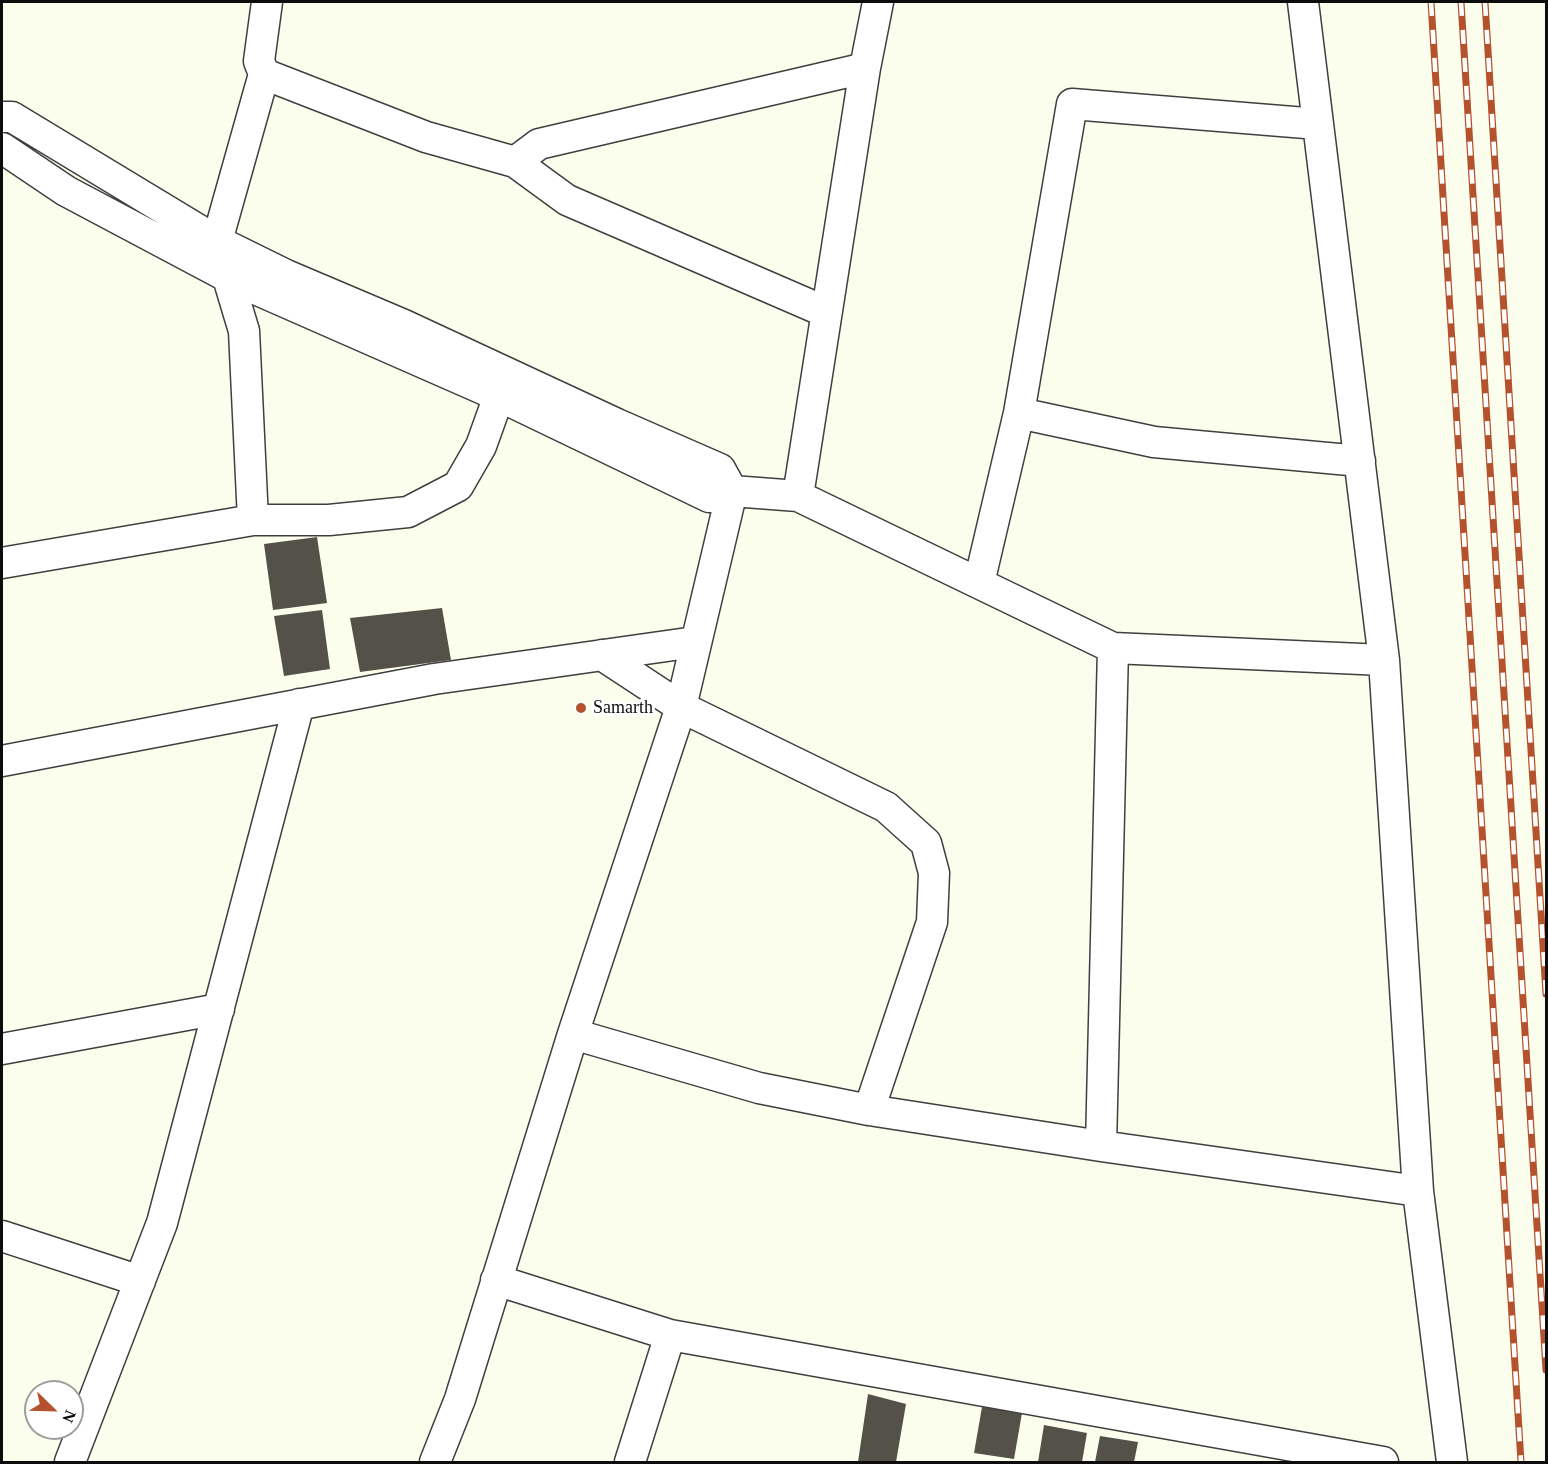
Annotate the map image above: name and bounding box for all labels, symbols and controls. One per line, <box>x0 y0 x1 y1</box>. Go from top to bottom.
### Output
place label: Samarth <box>593 697 653 719</box>
marker: Samarth <box>574 701 588 715</box>
north arrow <box>24 1380 84 1440</box>
text: N <box>59 1408 79 1425</box>

